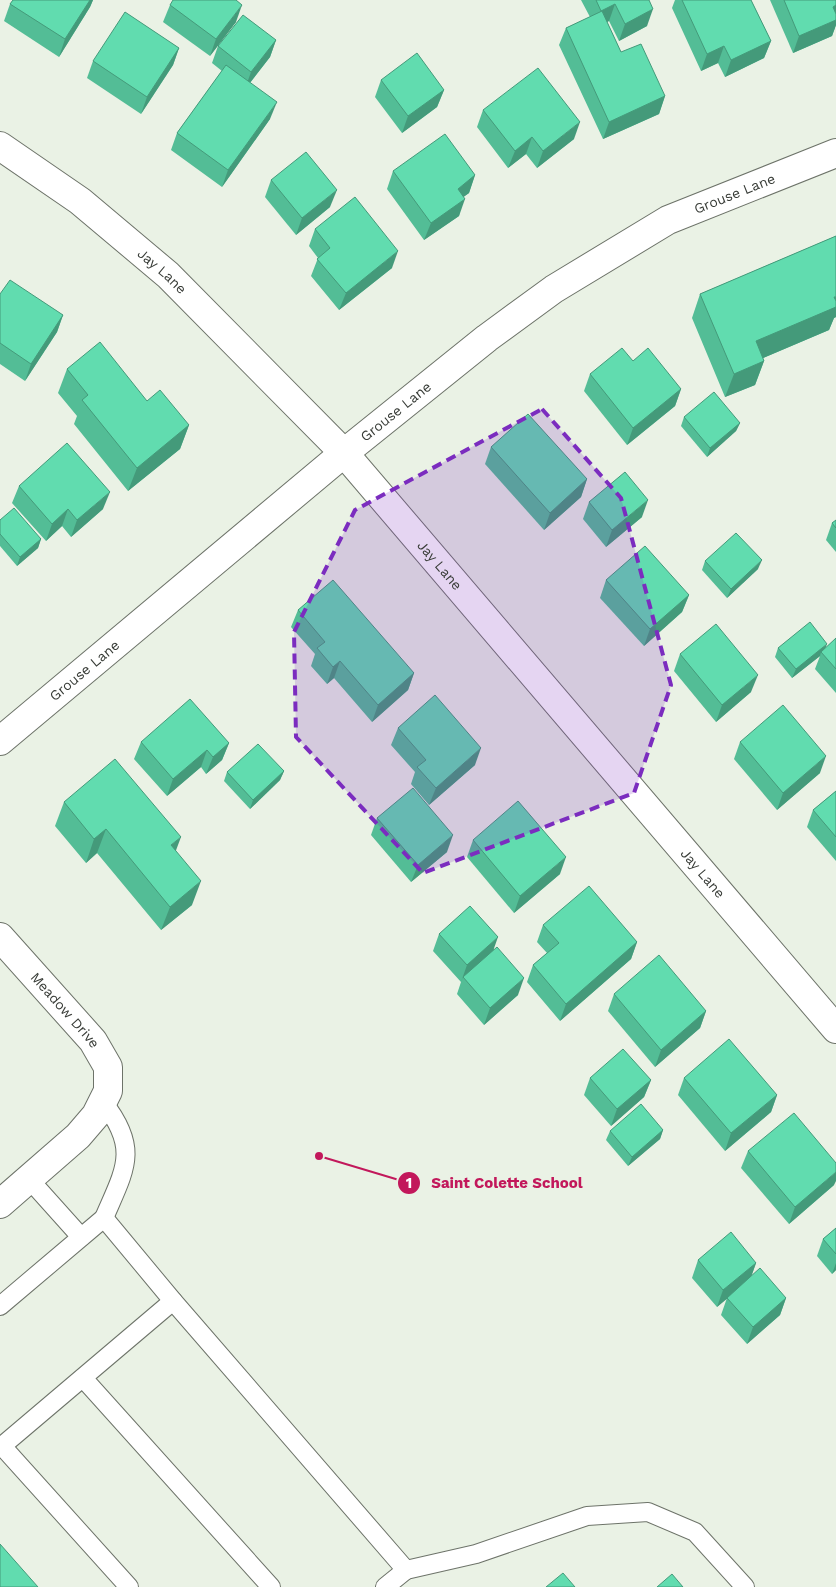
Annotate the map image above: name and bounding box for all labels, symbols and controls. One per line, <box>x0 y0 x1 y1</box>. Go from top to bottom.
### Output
street label: Grouse Lane <box>692 170 777 217</box>
street label: Jay Lane <box>135 245 190 297</box>
street label: Grouse Lane <box>357 378 434 445</box>
street label: Jay Lane <box>414 537 465 593</box>
street label: Grouse Lane <box>46 637 122 704</box>
street label: Jay Lane <box>677 845 728 901</box>
street label: Meadow Drive <box>27 969 103 1051</box>
callout: Saint Colette School <box>396 1168 593 1198</box>
text: 1 <box>406 1174 412 1192</box>
text: Saint Colette School <box>431 1174 583 1192</box>

